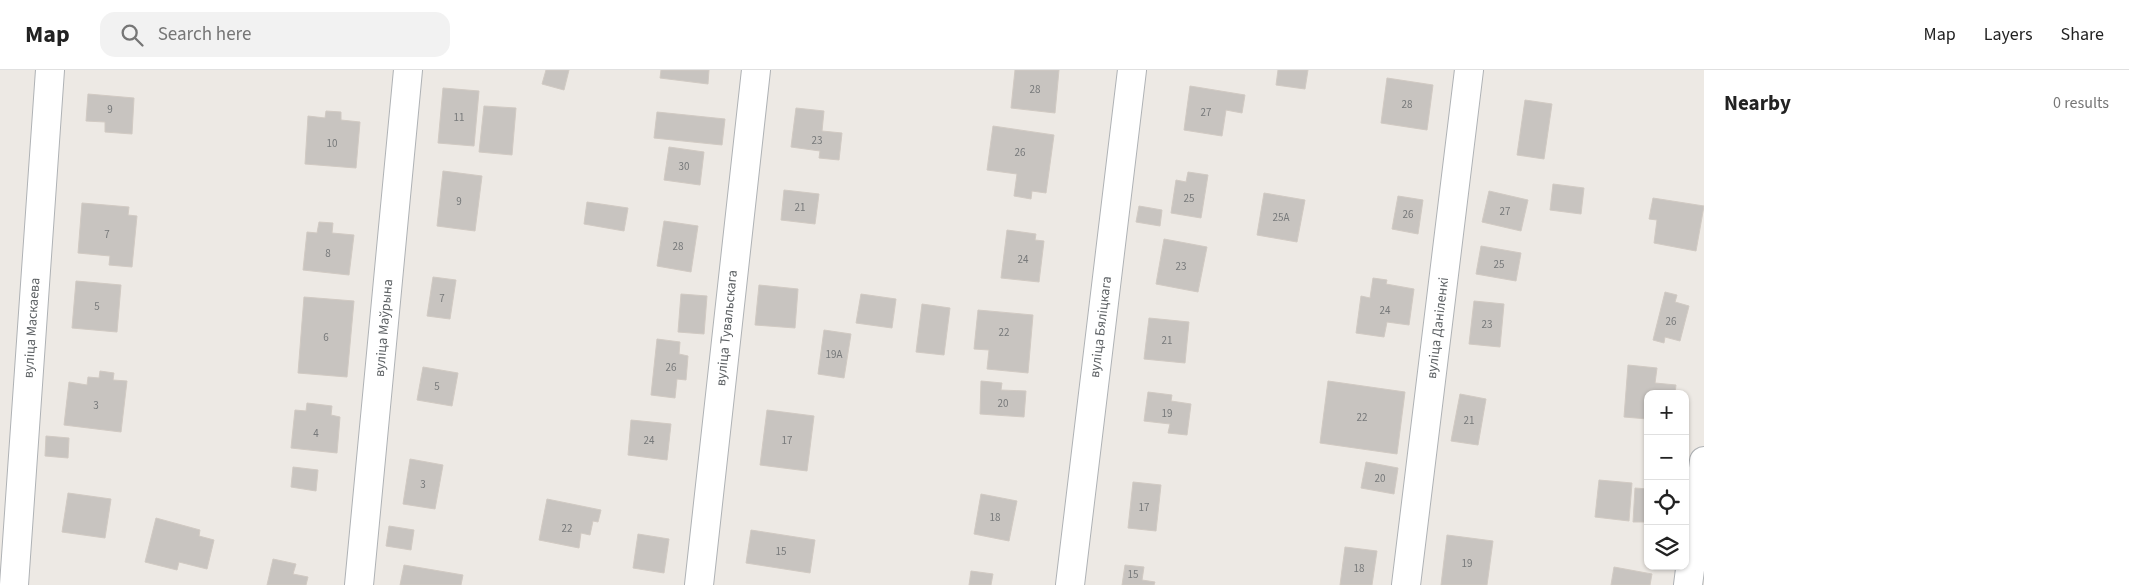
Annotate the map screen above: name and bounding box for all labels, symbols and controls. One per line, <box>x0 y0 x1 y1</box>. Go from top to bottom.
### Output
search box <box>100 12 450 57</box>
text: Map <box>25 17 70 52</box>
icon: search <box>118 21 146 49</box>
text: Search here <box>158 21 251 48</box>
text: Map <box>1924 22 1956 47</box>
text: Layers <box>1984 22 2033 47</box>
text: Share <box>2061 22 2104 47</box>
house number: 28 <box>1030 82 1041 97</box>
text: Nearby <box>1724 88 1791 118</box>
text: 0 results <box>2053 92 2109 114</box>
house number: 28 <box>1402 97 1413 112</box>
house number: 9 <box>107 102 113 117</box>
house number: 27 <box>1201 105 1211 120</box>
house number: 11 <box>454 110 464 125</box>
house number: 23 <box>812 133 822 148</box>
house number: 10 <box>327 136 337 151</box>
house number: 26 <box>1015 145 1026 160</box>
house number: 30 <box>679 159 689 174</box>
house number: 25 <box>1184 191 1194 206</box>
house number: 9 <box>456 194 462 209</box>
house number: 21 <box>795 200 805 215</box>
house number: 27 <box>1500 204 1510 219</box>
house number: 26 <box>1403 207 1414 222</box>
house number: 25А <box>1273 210 1289 225</box>
house number: 7 <box>104 227 110 242</box>
house number: 28 <box>673 239 684 254</box>
house number: 8 <box>325 246 331 261</box>
house number: 24 <box>1018 252 1029 267</box>
house number: 25 <box>1494 257 1504 272</box>
house number: 23 <box>1176 259 1186 274</box>
street label: вуліца Тувальскага <box>711 269 743 387</box>
street label: вуліца Бяліцкага <box>1085 275 1117 379</box>
street label: вуліца Даніленкі <box>1422 276 1454 380</box>
street label: вуліца Маскаева <box>19 277 45 379</box>
street label: вуліца Маўрына <box>370 278 398 378</box>
house number: 7 <box>439 291 445 306</box>
house number: 5 <box>94 299 100 314</box>
house number: 24 <box>1380 303 1391 318</box>
house number: 26 <box>1666 314 1677 329</box>
house number: 23 <box>1482 317 1492 332</box>
house number: 22 <box>999 325 1009 340</box>
house number: 6 <box>323 330 329 345</box>
house number: 21 <box>1162 333 1172 348</box>
house number: 19А <box>826 347 842 362</box>
house number: 26 <box>666 360 677 375</box>
house number: 5 <box>434 379 440 394</box>
map controls <box>1644 390 1689 570</box>
button: + <box>1644 390 1689 435</box>
house number: 20 <box>998 396 1008 411</box>
house number: 3 <box>93 398 99 413</box>
house number: 19 <box>1162 406 1172 421</box>
house number: 22 <box>1357 410 1367 425</box>
house number: 21 <box>1464 413 1474 428</box>
house number: 4 <box>313 426 319 441</box>
house number: 24 <box>644 433 655 448</box>
house number: 17 <box>782 433 792 448</box>
button: − <box>1644 435 1689 480</box>
house number: 20 <box>1375 471 1385 486</box>
house number: 3 <box>420 477 426 492</box>
button: locate <box>1644 480 1689 525</box>
house number: 17 <box>1139 500 1149 515</box>
house number: 18 <box>990 510 1001 525</box>
house number: 22 <box>562 521 572 536</box>
button: layers <box>1644 525 1689 570</box>
house number: 15 <box>776 544 786 559</box>
house number: 19 <box>1462 556 1472 571</box>
house number: 18 <box>1354 561 1365 576</box>
house number: 15 <box>1128 567 1138 582</box>

